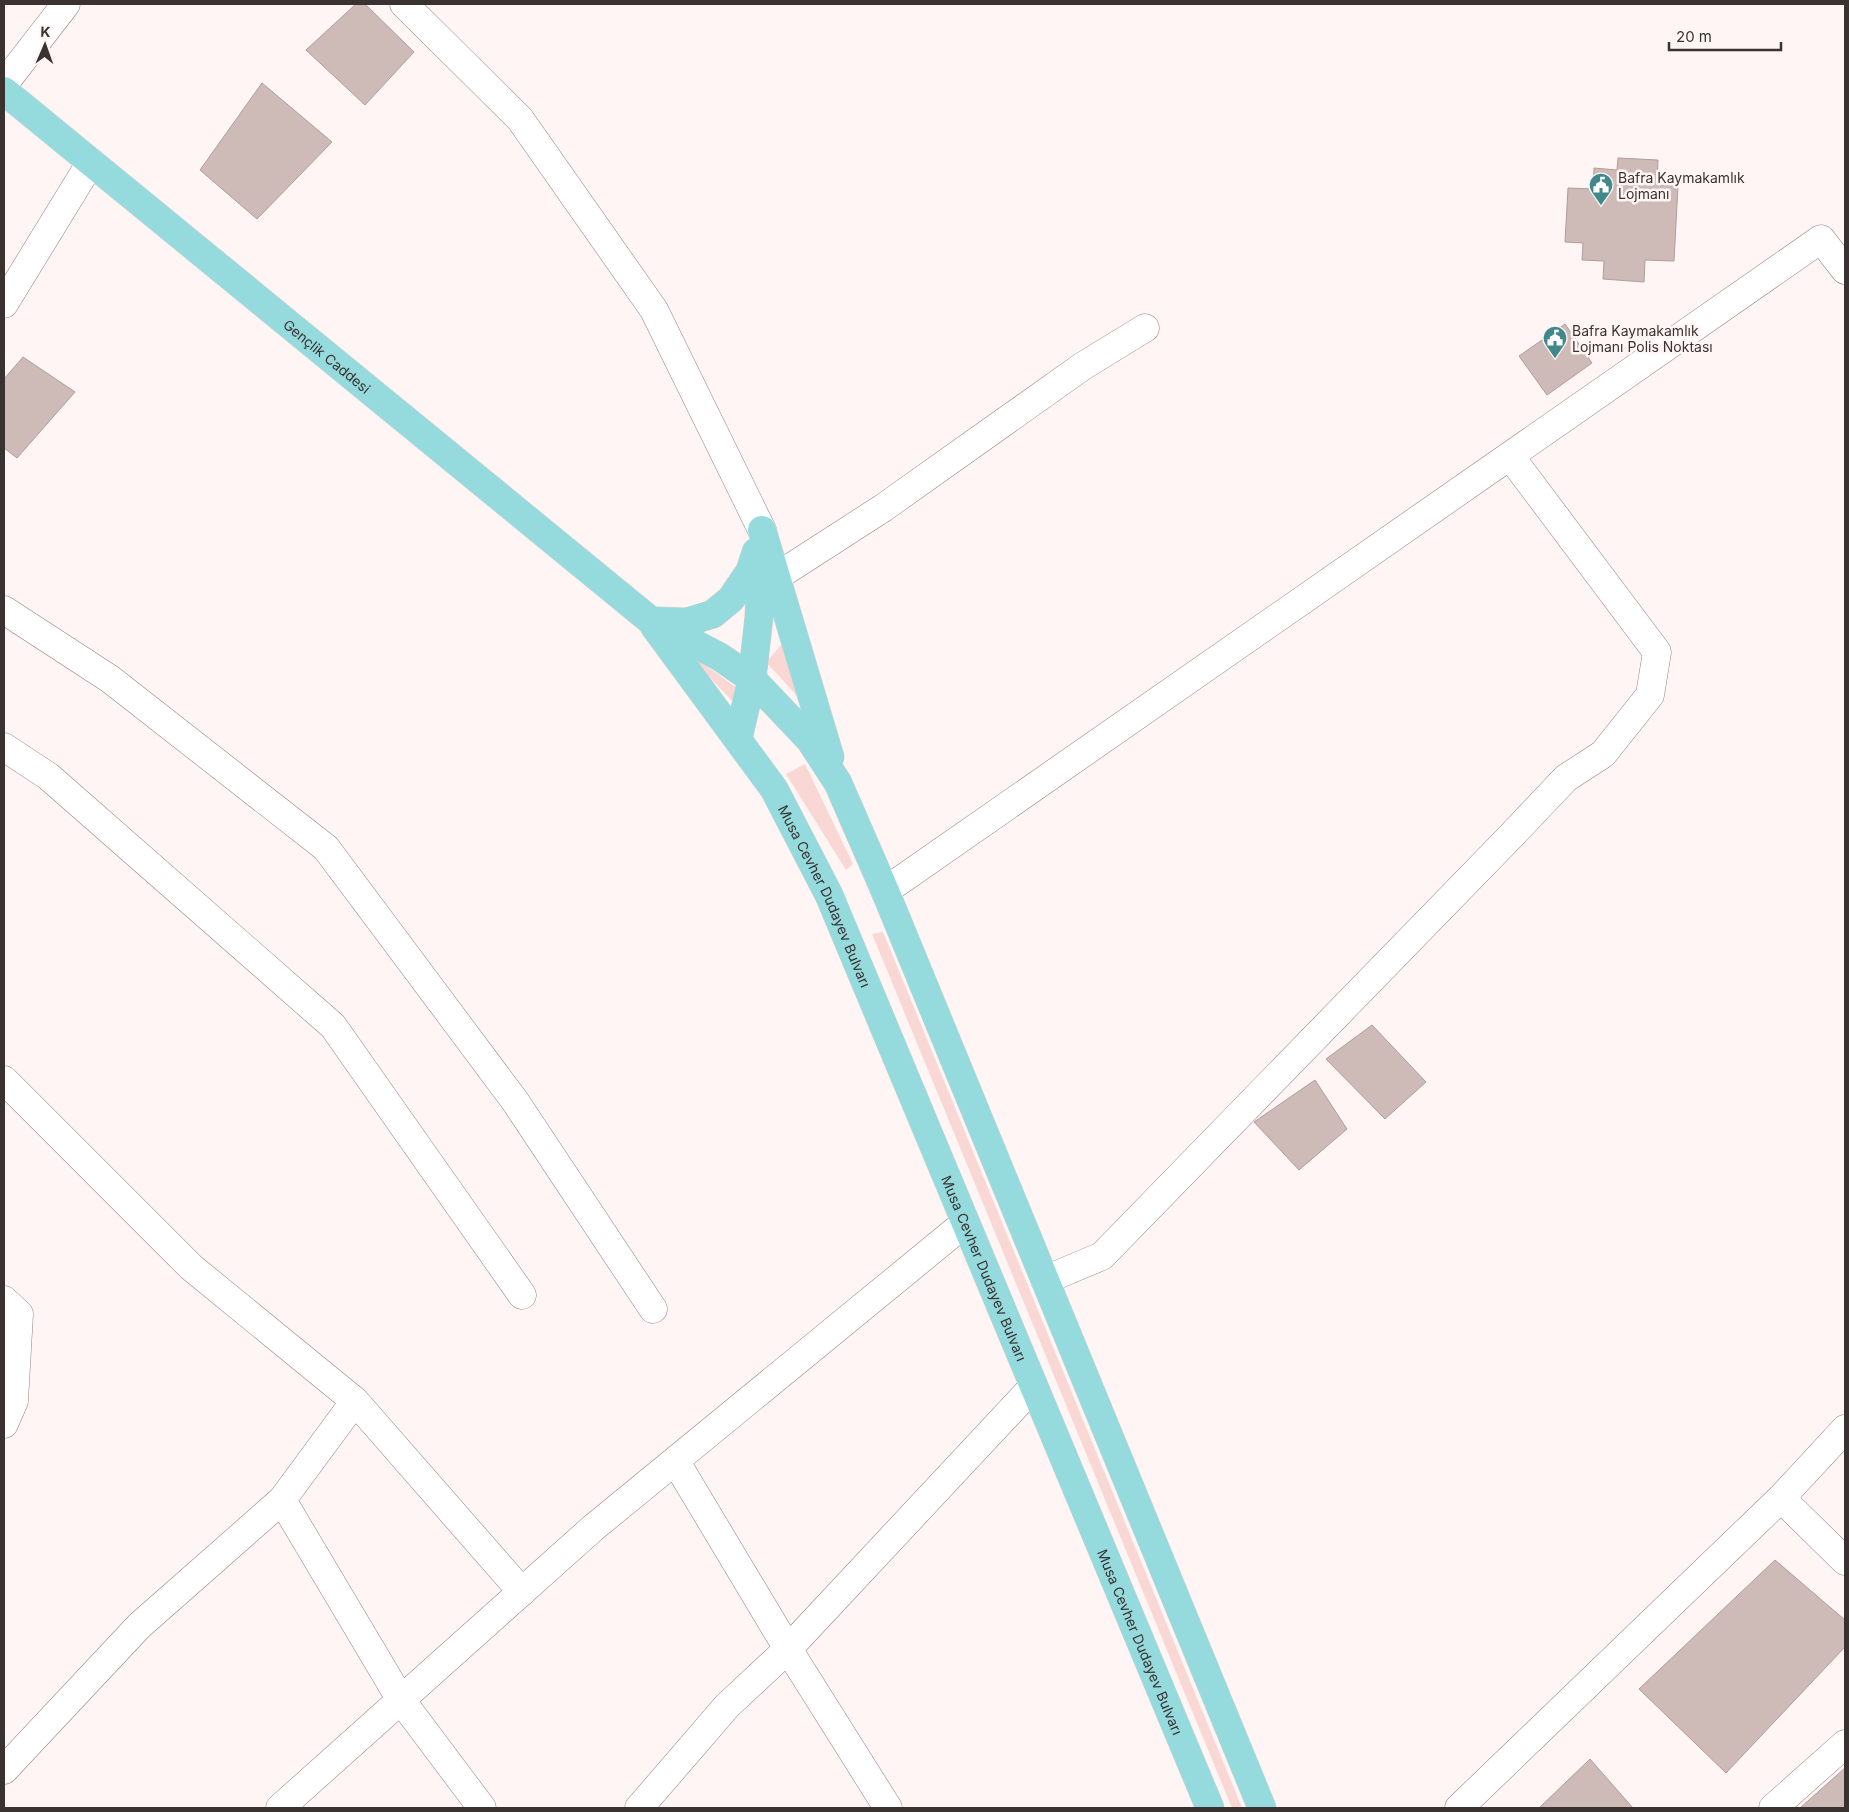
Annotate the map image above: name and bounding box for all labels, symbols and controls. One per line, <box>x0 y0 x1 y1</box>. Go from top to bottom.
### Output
north arrow <box>20 20 70 70</box>
scale bar <box>1669 20 1782 52</box>
text: K <box>40 23 51 40</box>
text: 20 m <box>1676 27 1712 46</box>
place label: Bafra Kaymakamlık Lojmanı <box>1618 169 1745 202</box>
public building icon: Bafra Kaymakamlık Lojmanı <box>1588 172 1614 206</box>
street label: Gençlik Caddesi <box>280 315 374 396</box>
place label: Bafra Kaymakamlık Lojmanı Polis Noktası <box>1572 322 1713 355</box>
public building icon: Bafra Kaymakamlık Lojmanı Polis Noktası <box>1542 325 1568 359</box>
street label: Musa Cevher Dudayev Bulvarı <box>775 802 875 989</box>
street label: Musa Cevher Dudayev Bulvarı <box>938 1173 1031 1363</box>
street label: Musa Cevher Dudayev Bulvarı <box>1094 1547 1187 1737</box>

